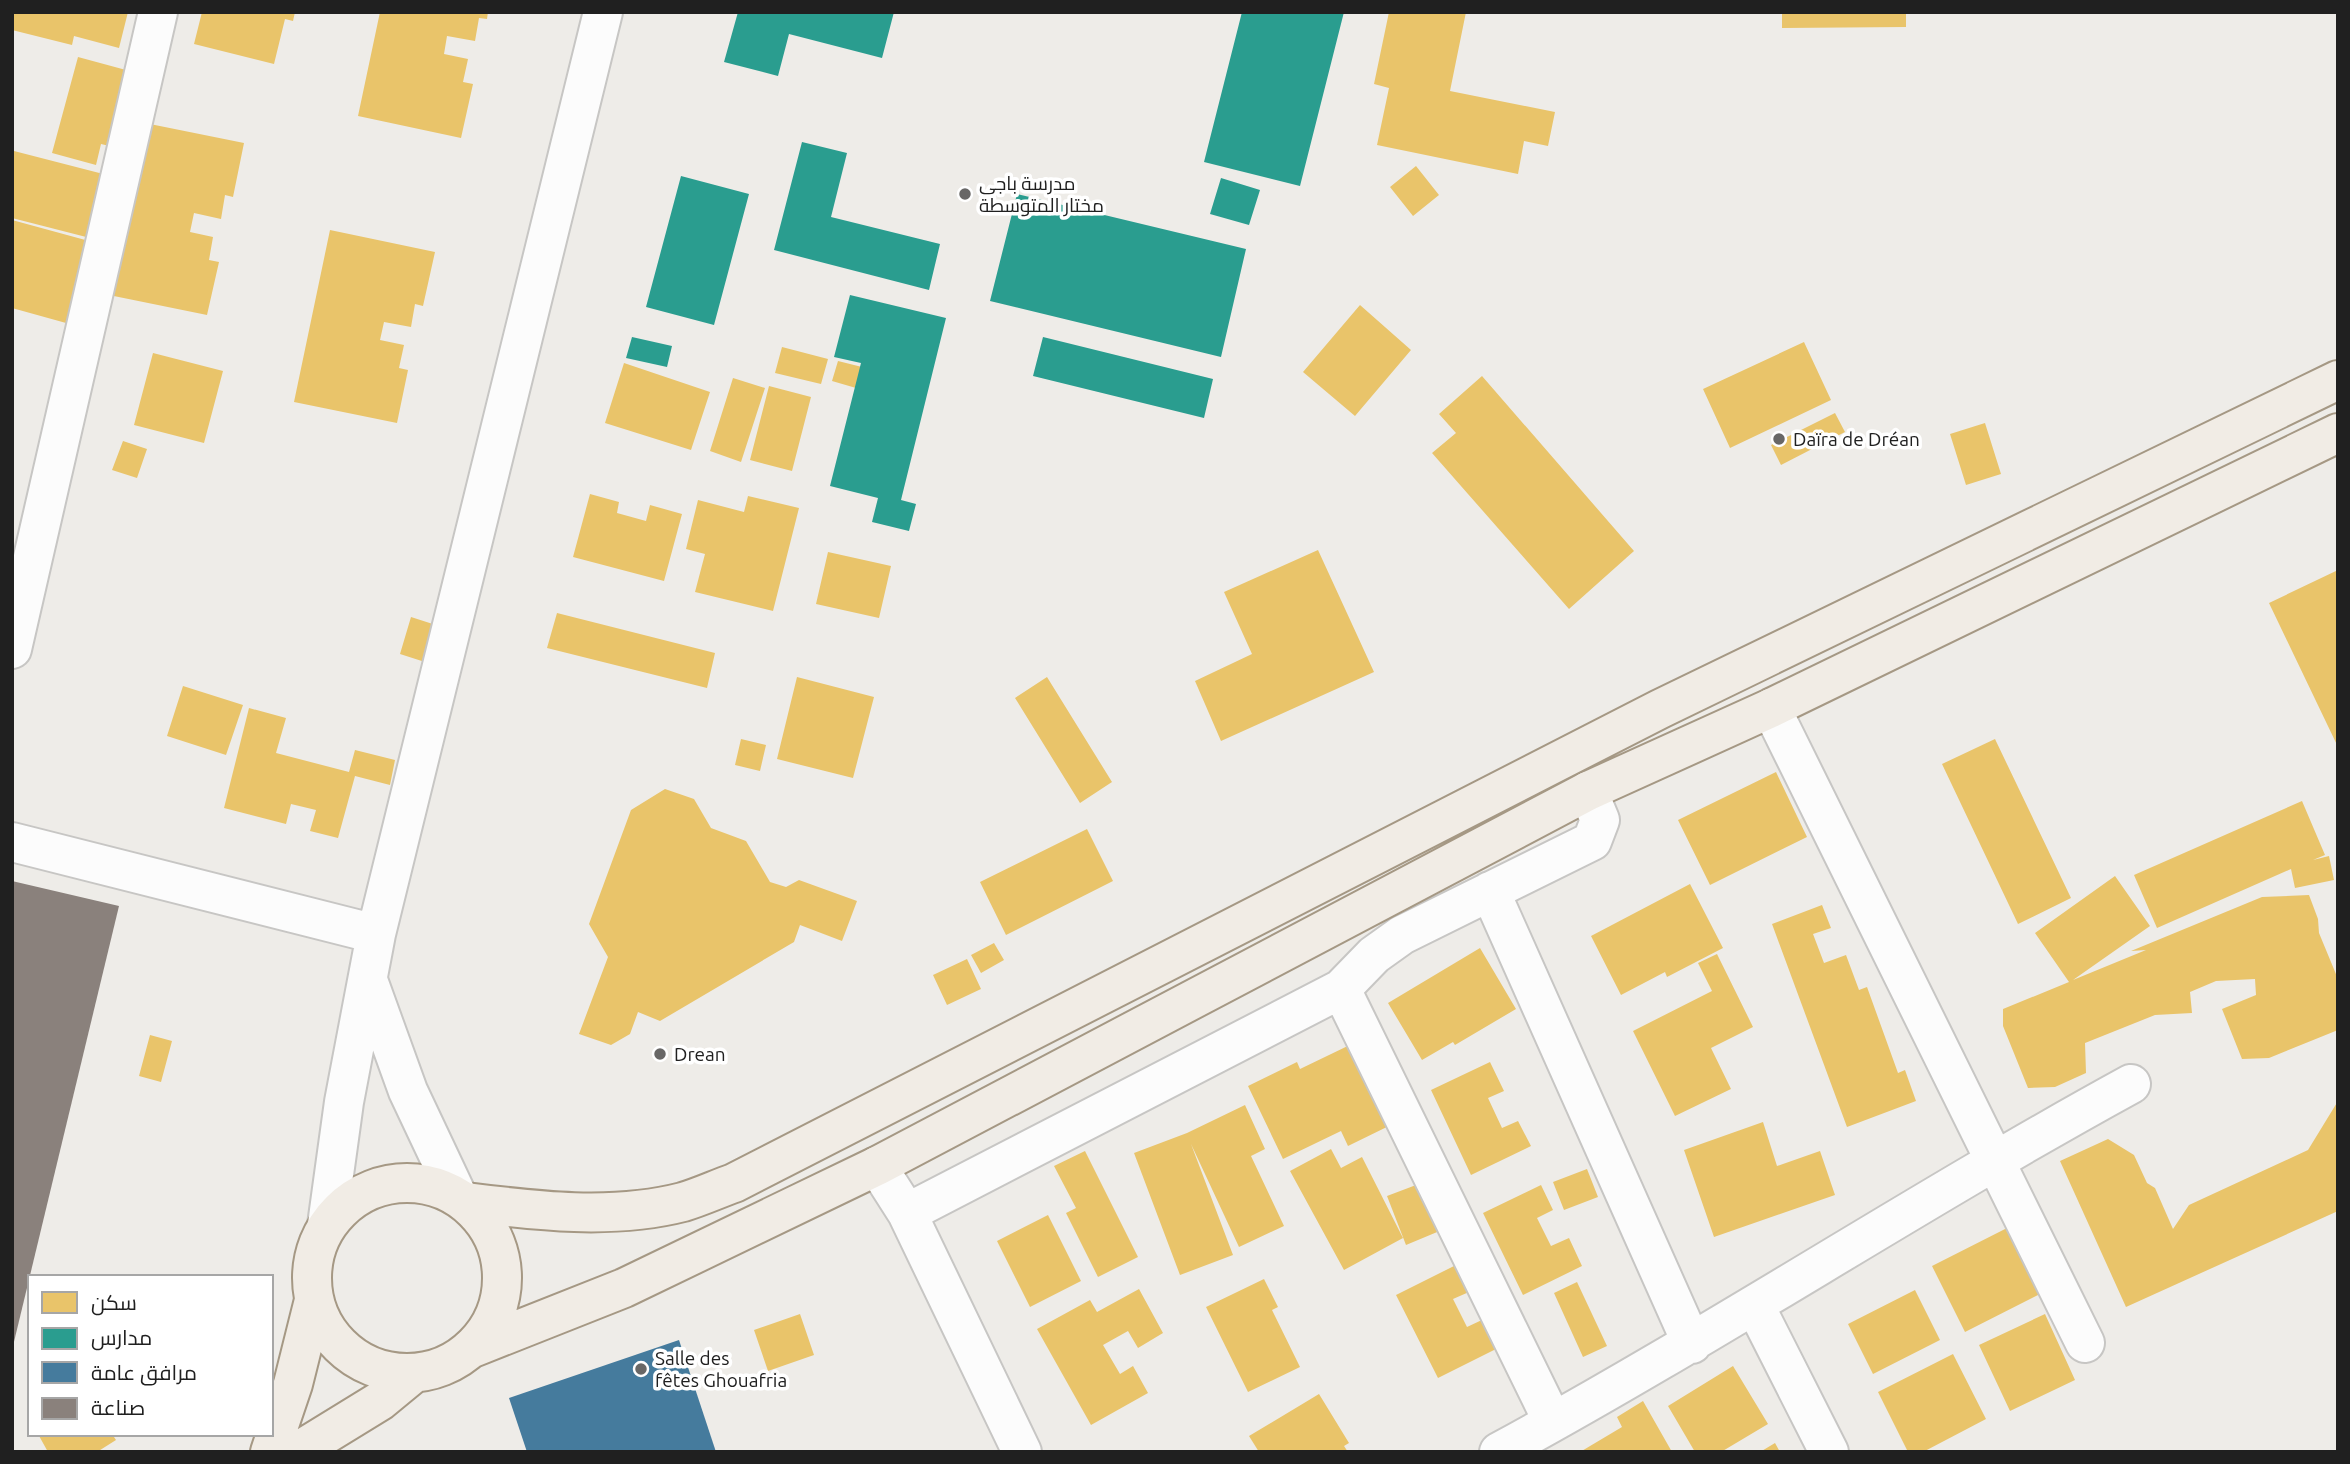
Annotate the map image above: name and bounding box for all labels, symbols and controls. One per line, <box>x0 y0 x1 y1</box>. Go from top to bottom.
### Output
place label: مدرسة باجي مختار المتوسطة <box>979 172 1104 217</box>
marker: مدرسة باجي مختار المتوسطة <box>957 186 973 202</box>
place label: Daïra de Dréan <box>1793 428 1920 450</box>
marker: Daïra de Dréan <box>1771 431 1787 447</box>
place label: Drean <box>674 1043 726 1065</box>
marker: Drean <box>652 1046 668 1062</box>
legend <box>28 1275 273 1436</box>
text: سكن <box>91 1290 137 1316</box>
text: مدارس <box>91 1325 152 1351</box>
place label: Salle des fêtes Ghouafria <box>655 1347 787 1391</box>
text: مرافق عامة <box>91 1360 197 1386</box>
marker: Salle des fêtes Ghouafria <box>633 1361 649 1377</box>
text: صناعة <box>91 1395 145 1419</box>

